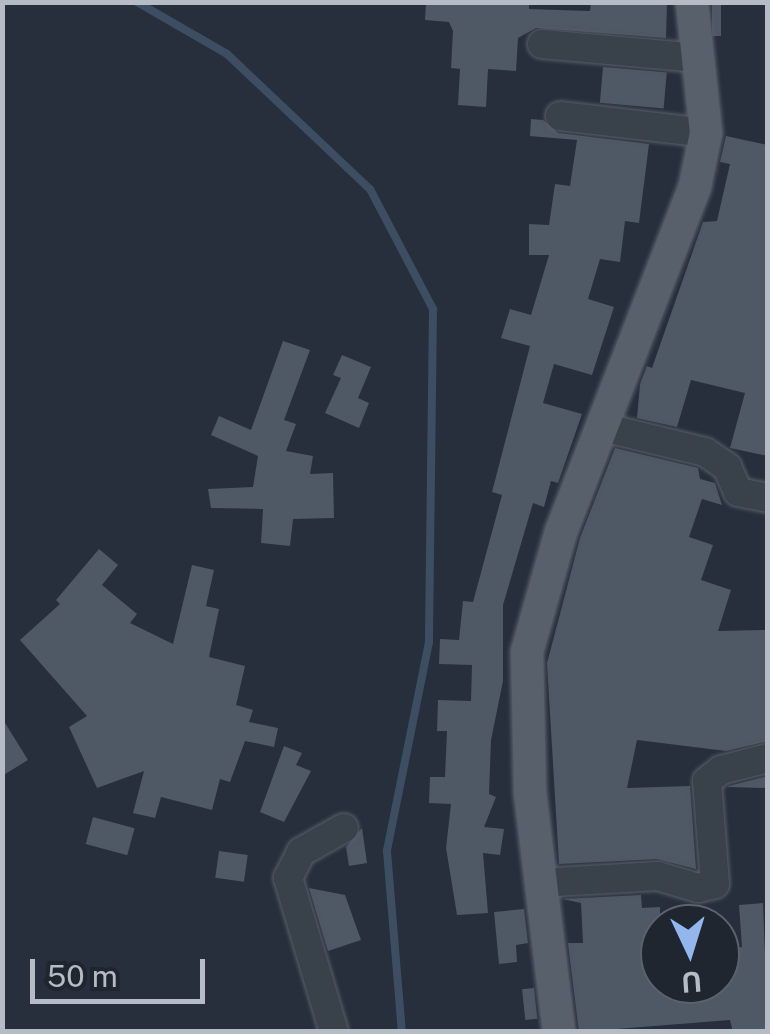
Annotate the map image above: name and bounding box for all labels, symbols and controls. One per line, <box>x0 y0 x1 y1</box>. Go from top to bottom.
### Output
north arrow <box>640 904 740 1004</box>
scale bar <box>35 939 210 1001</box>
text: 50 m <box>47 958 118 994</box>
text: U <box>681 965 703 1000</box>

